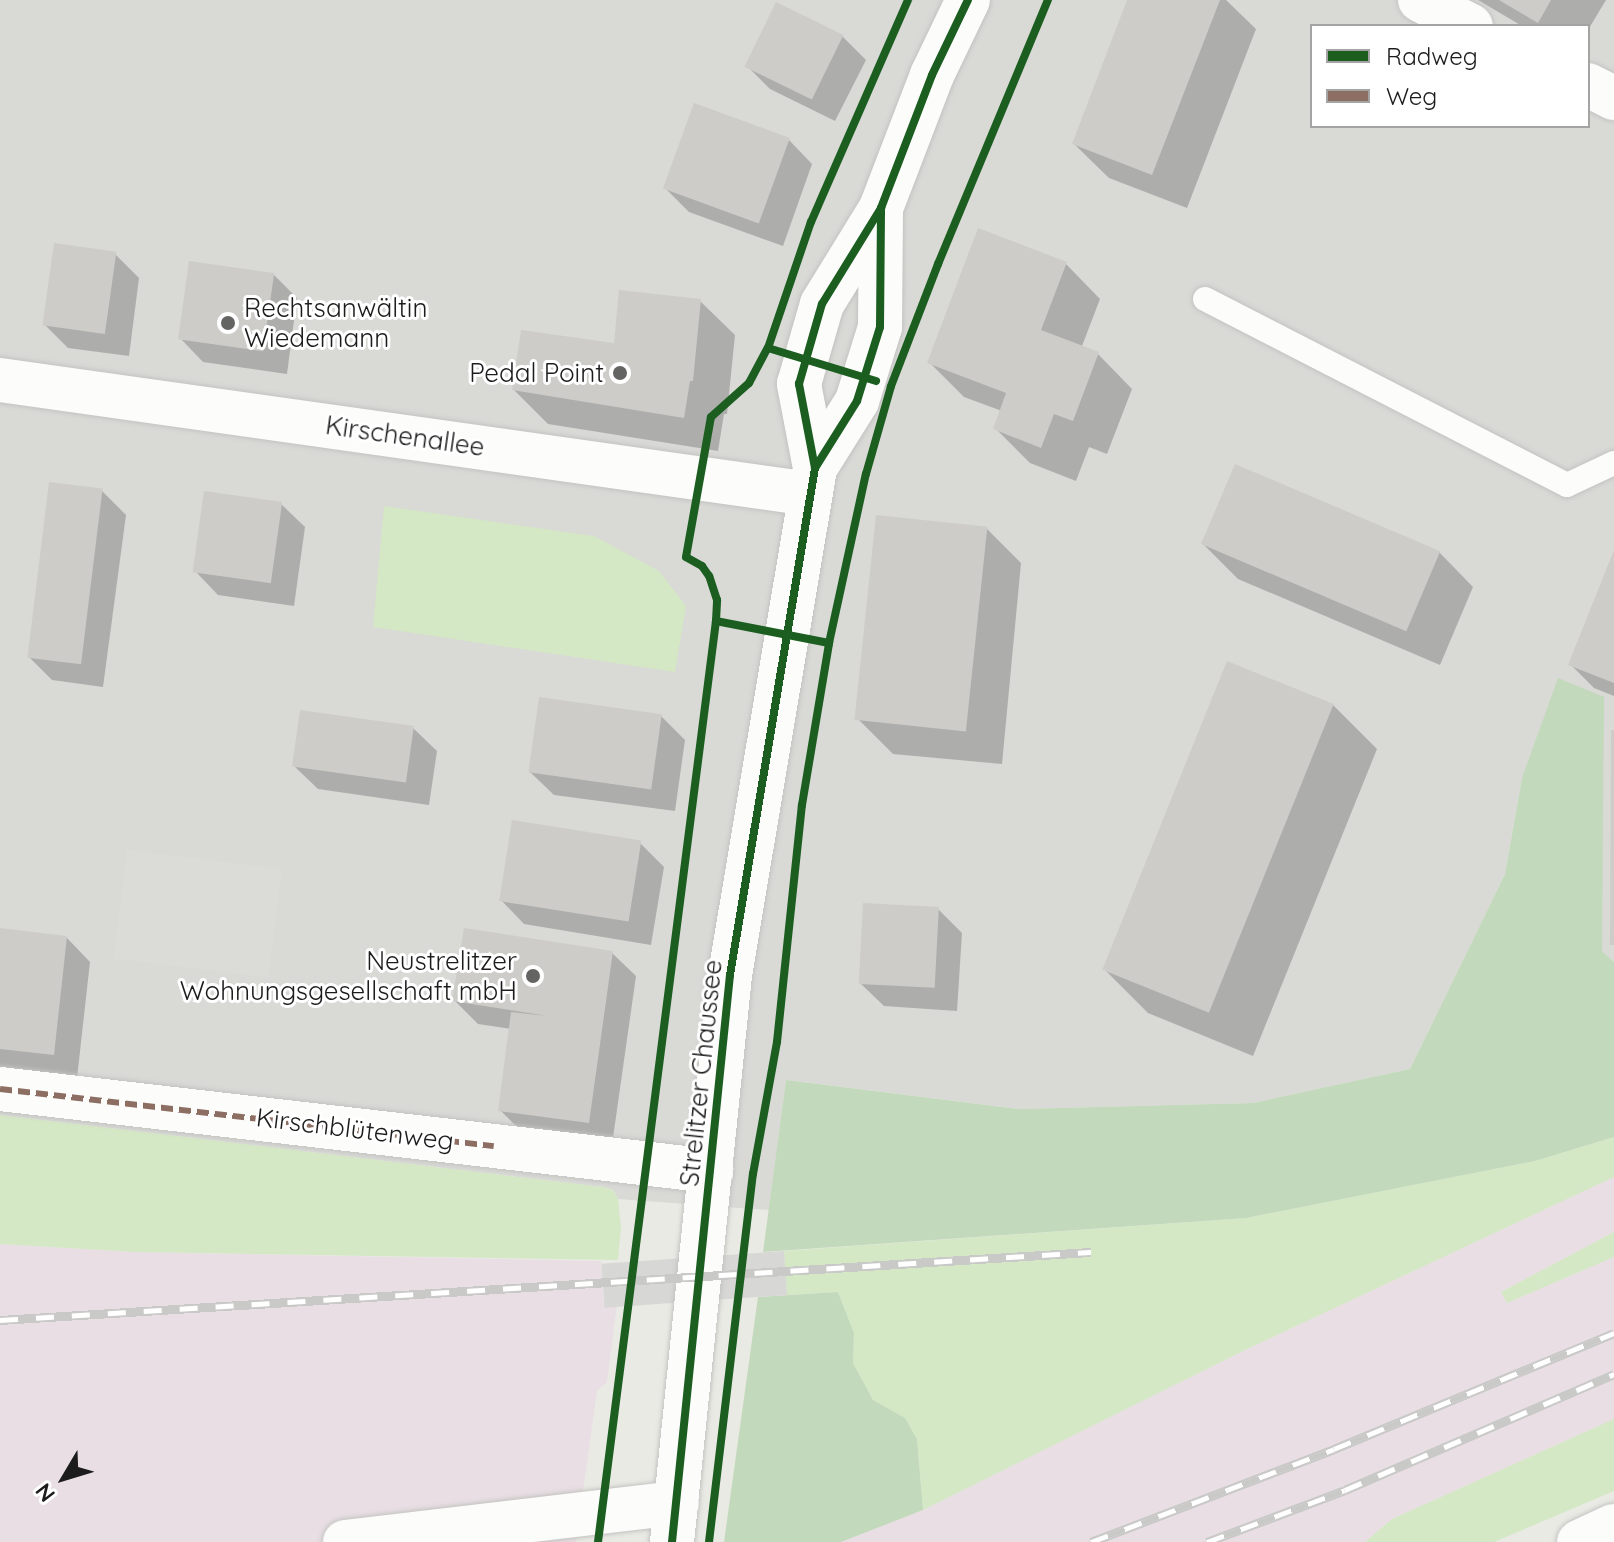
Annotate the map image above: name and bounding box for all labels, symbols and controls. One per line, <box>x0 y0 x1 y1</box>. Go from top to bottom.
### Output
legend <box>1310 24 1590 128</box>
text: Radweg <box>1386 41 1478 71</box>
text: Weg <box>1386 81 1437 111</box>
place label: Rechtsanwältin Wiedemann <box>244 292 427 354</box>
marker: Rechtsanwältin Wiedemann <box>219 314 237 332</box>
place label: Pedal Point <box>469 357 604 389</box>
marker: Pedal Point <box>611 364 629 382</box>
street label: Kirschenallee <box>324 409 486 463</box>
place label: Neustrelitzer Wohnungsgesellschaft mbH <box>180 945 517 1006</box>
street label: Strelitzer Chaussee <box>674 958 728 1188</box>
marker: Neustrelitzer Wohnungsgesellschaft mbH <box>524 967 542 985</box>
street label: Kirschblütenweg <box>254 1101 456 1157</box>
north arrow <box>24 1438 104 1518</box>
text: N <box>29 1478 61 1508</box>

